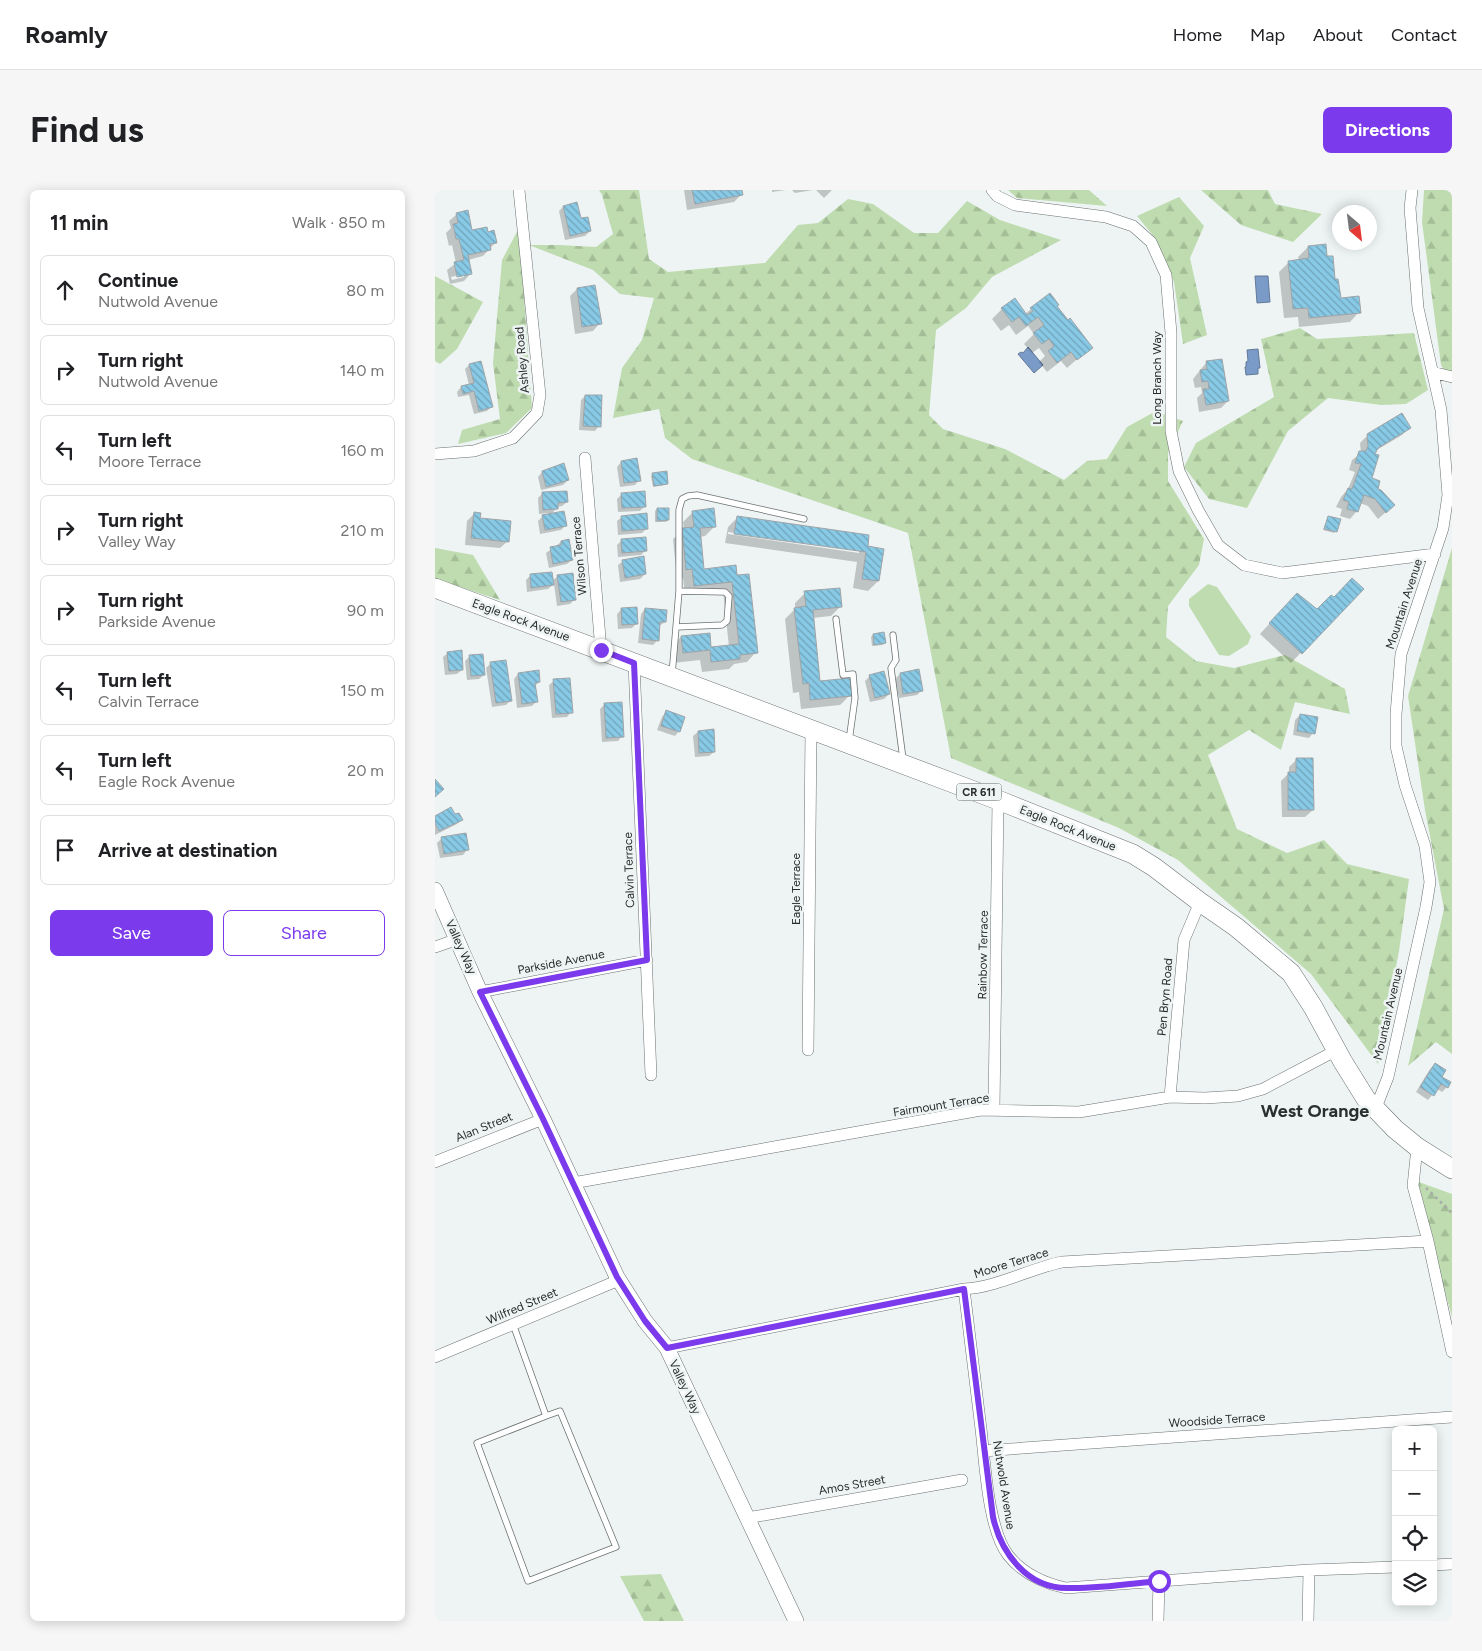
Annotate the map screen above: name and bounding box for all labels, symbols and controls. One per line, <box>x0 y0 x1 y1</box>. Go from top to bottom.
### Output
text: Roamly <box>25 20 108 49</box>
text: Home <box>1173 24 1222 46</box>
text: Map <box>1250 24 1285 46</box>
text: About <box>1313 24 1363 46</box>
text: Contact <box>1391 24 1457 46</box>
button: Directions <box>1323 107 1452 153</box>
text: Find us <box>30 109 144 151</box>
north arrow <box>1332 205 1377 250</box>
text: 11 min <box>50 210 108 235</box>
text: Walk · 850 m <box>292 213 385 232</box>
text: Continue <box>98 269 178 292</box>
icon: ahead <box>51 276 79 304</box>
text: 80 m <box>346 281 384 300</box>
text: Nutwold Avenue <box>98 292 218 311</box>
street label: Ashley Road <box>512 326 532 394</box>
street label: Long Branch Way <box>1150 330 1164 425</box>
text: Turn right <box>98 349 184 372</box>
icon: right <box>51 356 79 384</box>
text: 140 m <box>340 361 384 380</box>
text: Nutwold Avenue <box>98 372 218 391</box>
text: Turn left <box>98 429 172 452</box>
icon: left <box>51 436 79 464</box>
text: 160 m <box>341 441 384 460</box>
text: Moore Terrace <box>98 452 201 471</box>
text: Turn right <box>98 509 184 532</box>
icon: right <box>51 516 79 544</box>
street label: Wilson Terrace <box>569 516 589 596</box>
text: 210 m <box>341 521 384 540</box>
text: Valley Way <box>98 532 176 551</box>
street label: Mountain Avenue <box>1383 557 1425 651</box>
text: Turn right <box>98 589 184 612</box>
icon: right <box>51 596 79 624</box>
street label: Eagle Rock Avenue <box>470 596 572 644</box>
text: 90 m <box>347 601 384 620</box>
text: Parkside Avenue <box>98 612 216 631</box>
route end <box>590 639 613 662</box>
text: Turn left <box>98 669 172 692</box>
icon: left <box>51 676 79 704</box>
text: 150 m <box>340 681 384 700</box>
text: Calvin Terrace <box>98 692 199 711</box>
text: Turn left <box>98 749 172 772</box>
icon: left <box>51 756 79 784</box>
text: 20 m <box>347 761 384 780</box>
text: Eagle Rock Avenue <box>98 772 235 791</box>
road number: CR 611 <box>957 784 1001 800</box>
street label: Eagle Rock Avenue <box>1018 802 1119 854</box>
street label: Calvin Terrace <box>621 831 637 908</box>
icon: arrive <box>51 836 79 864</box>
text: Arrive at destination <box>98 839 277 862</box>
street label: Eagle Terrace <box>789 852 803 925</box>
button: Save <box>50 910 213 956</box>
button: Share <box>223 910 385 956</box>
street label: Rainbow Terrace <box>975 910 991 1000</box>
street label: Valley Way <box>443 918 480 977</box>
street label: Parkside Avenue <box>516 947 606 977</box>
street label: Pen Bryn Road <box>1155 958 1175 1036</box>
street label: Mountain Avenue <box>1371 966 1406 1061</box>
street label: Fairmount Terrace <box>892 1090 991 1120</box>
district label: West Orange <box>1261 1100 1369 1122</box>
street label: Alan Street <box>453 1109 515 1145</box>
street label: Moore Terrace <box>972 1245 1050 1281</box>
street label: Wilfred Street <box>484 1285 560 1327</box>
street label: Valley Way <box>666 1358 704 1417</box>
street label: Woodside Terrace <box>1168 1410 1266 1430</box>
map controls <box>1392 1426 1437 1606</box>
button: + <box>1392 1426 1437 1471</box>
street label: Nutwold Avenue <box>990 1439 1018 1531</box>
button: − <box>1392 1471 1437 1516</box>
street label: Amos Street <box>818 1472 887 1498</box>
button: locate <box>1392 1516 1437 1561</box>
button: layers <box>1392 1561 1437 1606</box>
route start <box>1148 1570 1171 1593</box>

